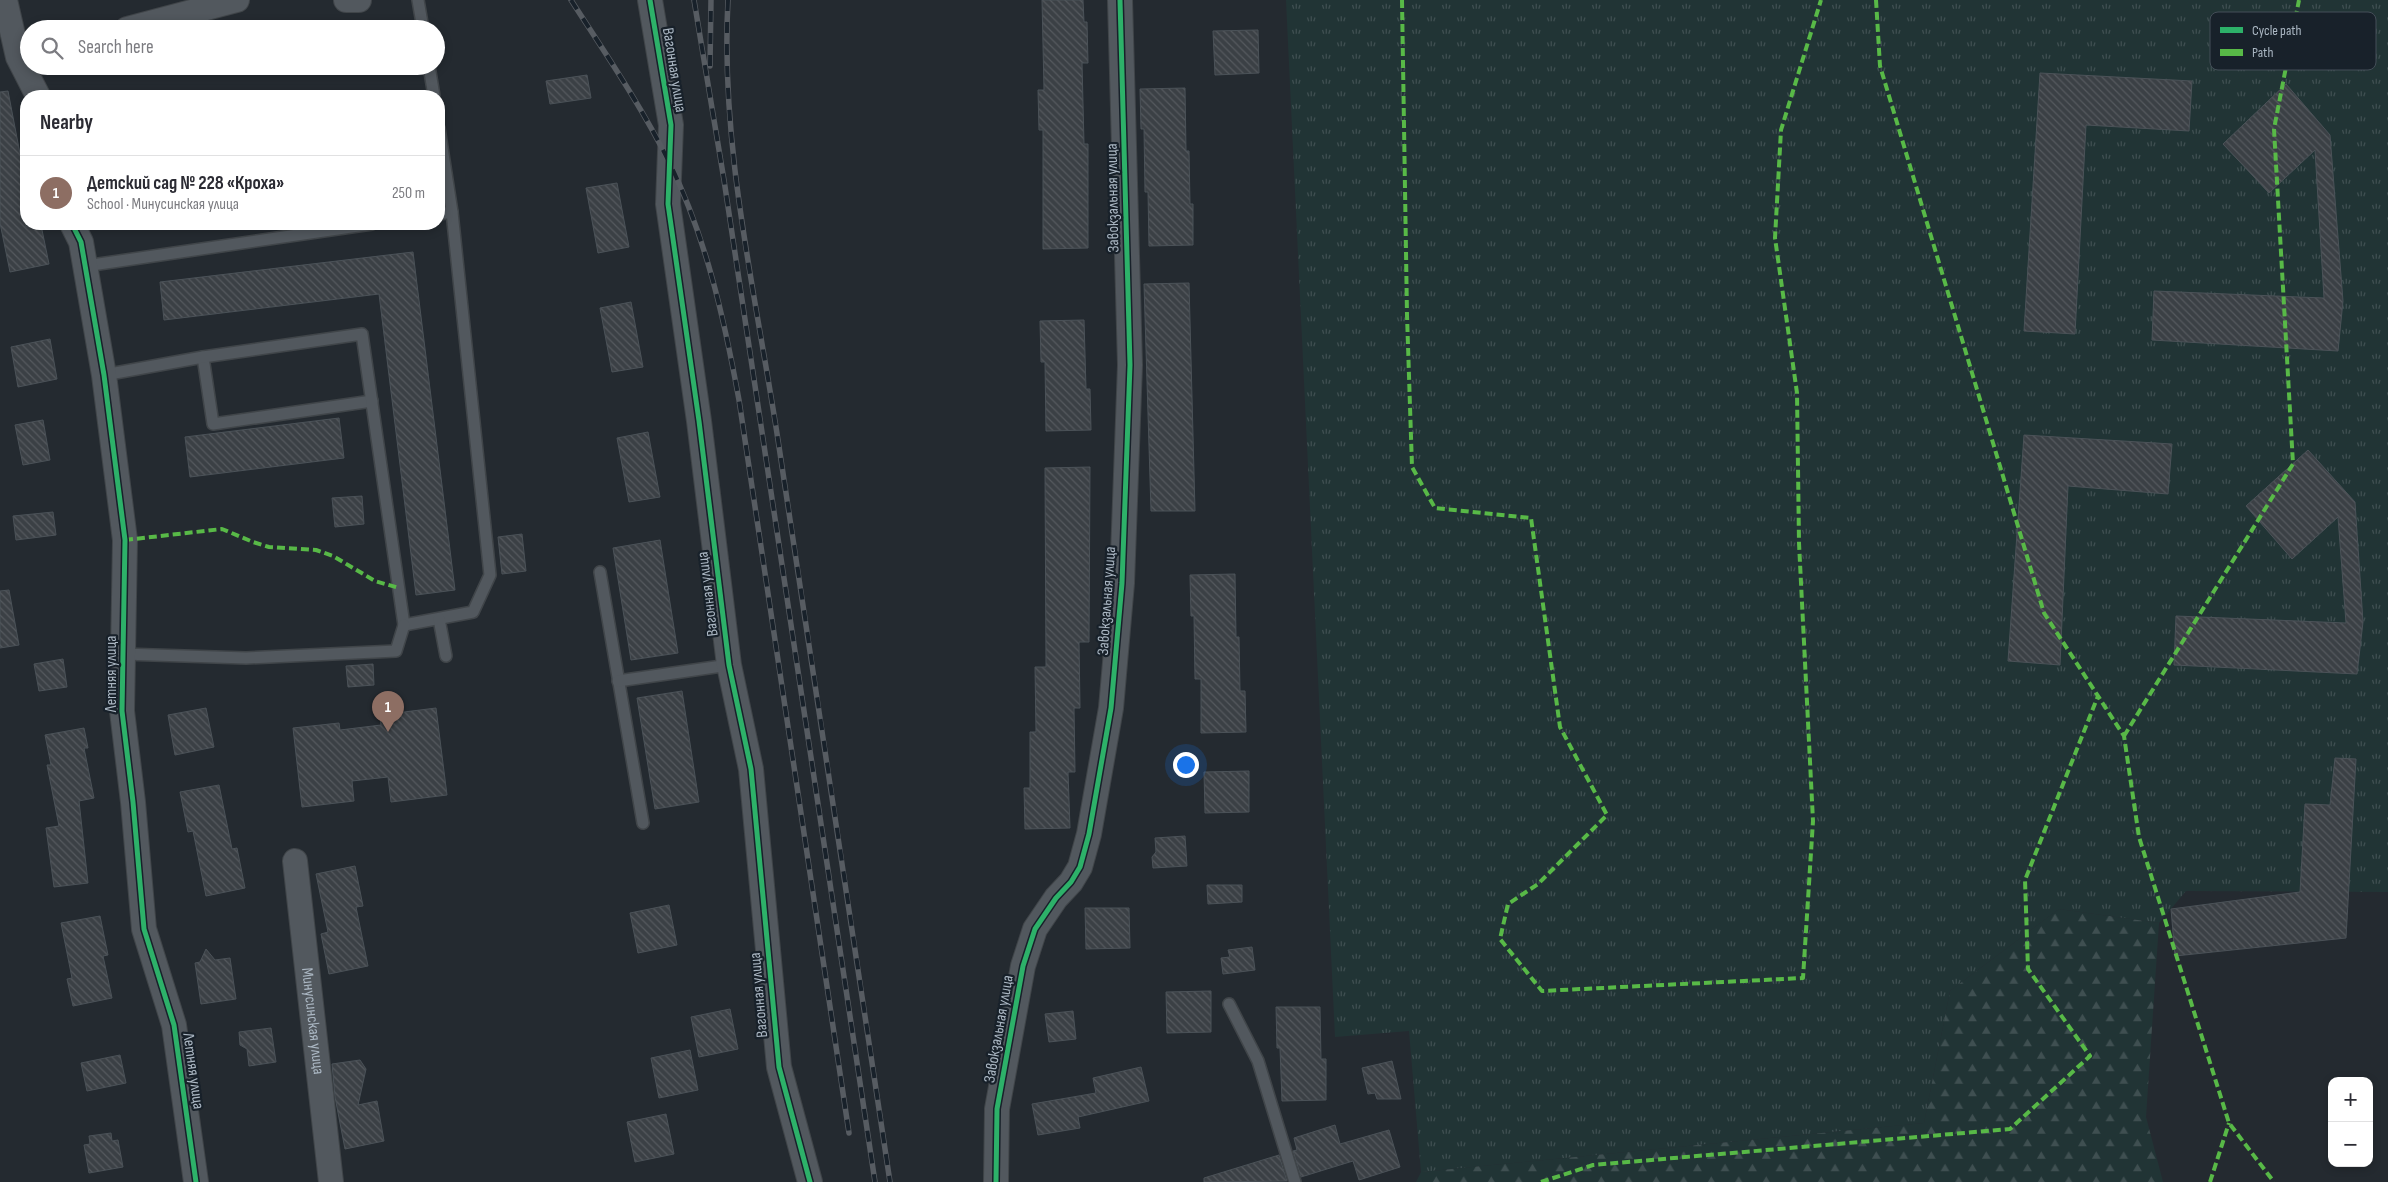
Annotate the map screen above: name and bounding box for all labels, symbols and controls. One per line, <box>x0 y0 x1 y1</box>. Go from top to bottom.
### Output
legend <box>2210 12 2376 70</box>
search box <box>20 20 445 75</box>
text: Cycle path <box>2252 22 2302 39</box>
street label: Вагонная улица <box>658 26 690 114</box>
icon: search <box>38 34 66 62</box>
text: Search here <box>78 36 154 59</box>
text: Path <box>2252 44 2273 61</box>
text: Nearby <box>40 110 93 135</box>
street label: Завокзальная улица <box>1103 143 1123 253</box>
text: Детский сад № 228 «Кроха» <box>87 172 284 195</box>
text: 1 <box>53 184 59 203</box>
text: 250 m <box>392 184 425 203</box>
text: School · Минусинская улица <box>87 195 239 214</box>
street label: Завокзальная улица <box>1094 546 1120 656</box>
street label: Вагонная улица <box>693 550 723 638</box>
street label: Летняя улица <box>102 636 121 713</box>
pin: 1 <box>372 691 404 732</box>
your location <box>1173 752 1199 778</box>
street label: Вагонная улица <box>746 952 772 1038</box>
street label: Минусинская улица <box>298 967 328 1075</box>
street label: Завокзальная улица <box>980 974 1018 1084</box>
street label: Летняя улица <box>178 1031 208 1110</box>
map controls <box>2328 1077 2373 1167</box>
button: + <box>2328 1077 2373 1122</box>
button: − <box>2328 1122 2373 1167</box>

